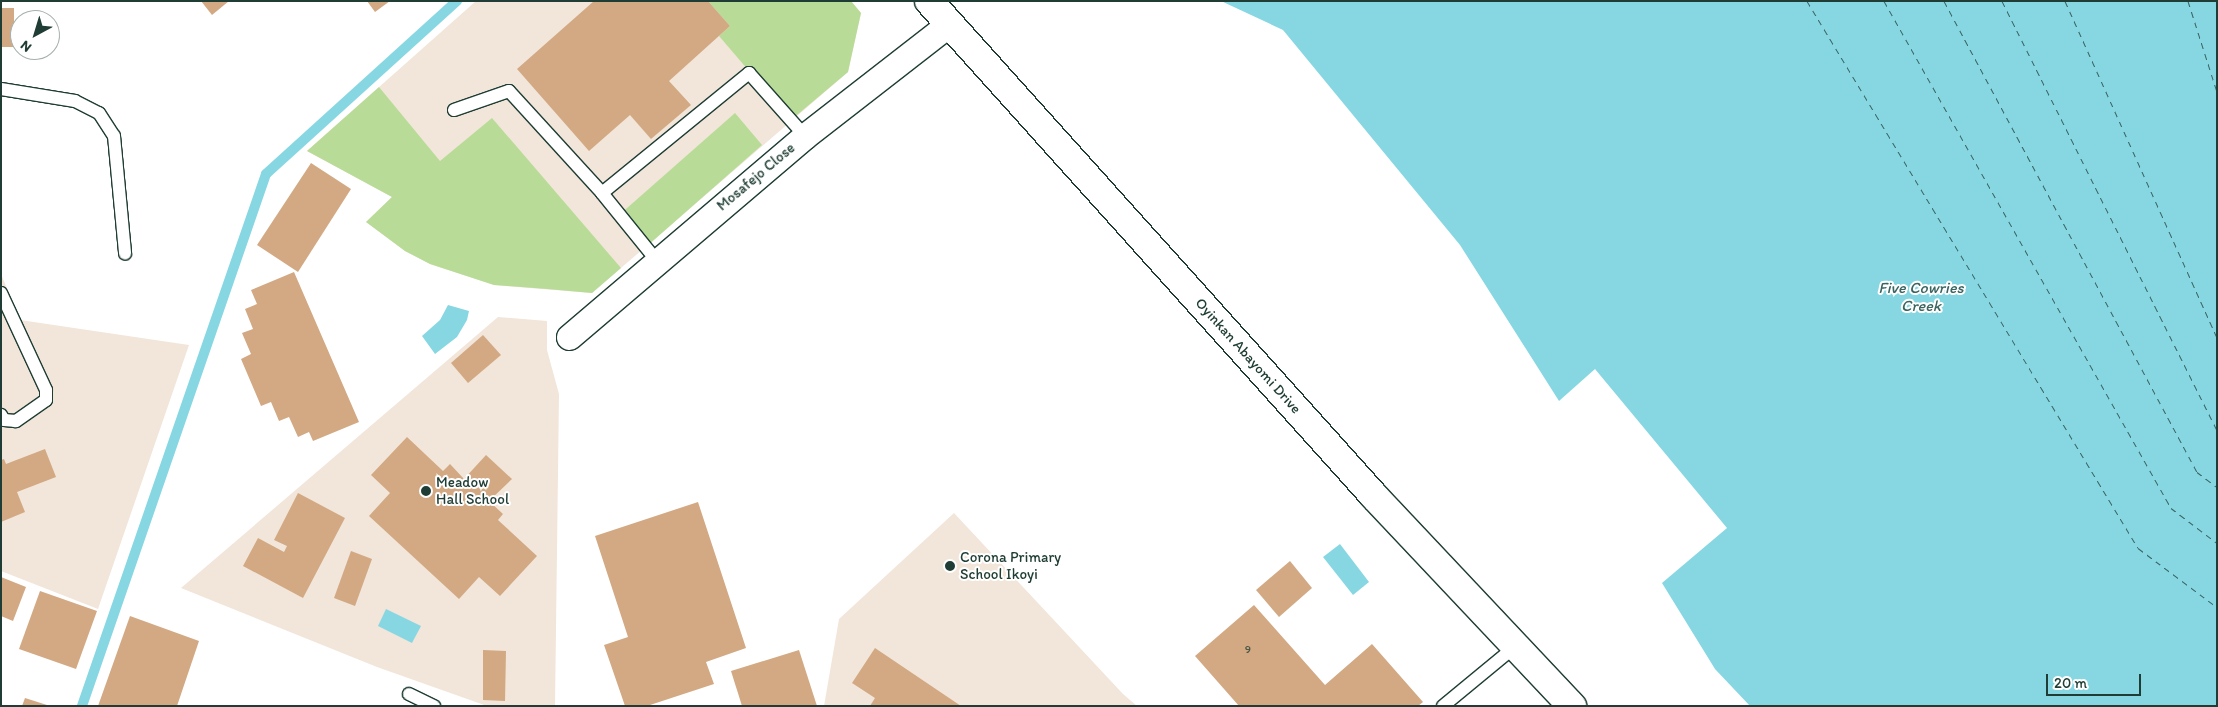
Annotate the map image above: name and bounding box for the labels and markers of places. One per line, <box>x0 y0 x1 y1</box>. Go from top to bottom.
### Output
place label: Meadow Hall School <box>436 473 509 508</box>
marker: Meadow Hall School <box>420 485 432 497</box>
place label: Corona Primary School Ikoyi <box>960 548 1061 583</box>
marker: Corona Primary School Ikoyi <box>944 560 956 572</box>

